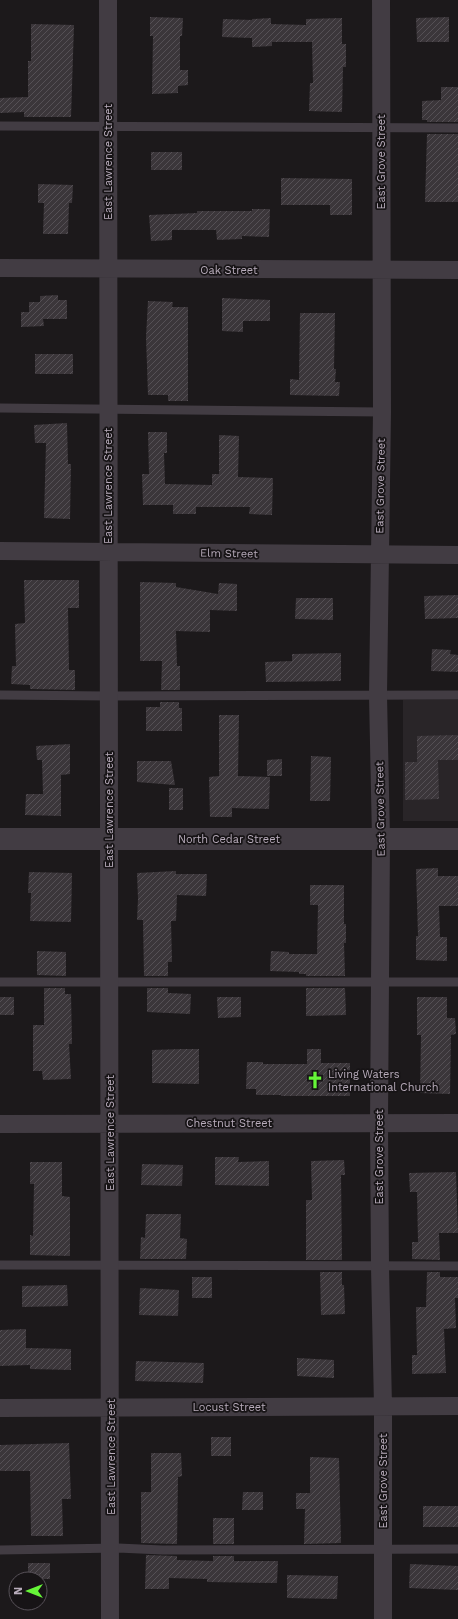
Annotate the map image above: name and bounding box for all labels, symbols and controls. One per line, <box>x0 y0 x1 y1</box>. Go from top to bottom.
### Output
street label: East Lawrence Street <box>102 104 115 220</box>
street label: East Grove Street <box>375 114 388 210</box>
street label: Oak Street <box>200 264 258 277</box>
street label: East Lawrence Street <box>102 428 115 544</box>
street label: East Grove Street <box>373 438 388 534</box>
street label: Elm Street <box>200 546 258 561</box>
street label: East Lawrence Street <box>103 752 116 868</box>
street label: East Grove Street <box>373 761 388 857</box>
street label: North Cedar Street <box>178 833 280 846</box>
place label: Living Waters International Church <box>328 1068 439 1094</box>
church icon: Living Waters International Church <box>305 1070 325 1090</box>
street label: East Lawrence Street <box>104 1075 117 1191</box>
street label: East Grove Street <box>373 1109 386 1205</box>
street label: Chestnut Street <box>186 1117 272 1130</box>
street label: East Lawrence Street <box>105 1399 118 1515</box>
street label: Locust Street <box>192 1401 266 1414</box>
street label: East Grove Street <box>377 1433 390 1529</box>
north arrow <box>8 1571 48 1611</box>
text: N <box>12 1587 25 1595</box>

